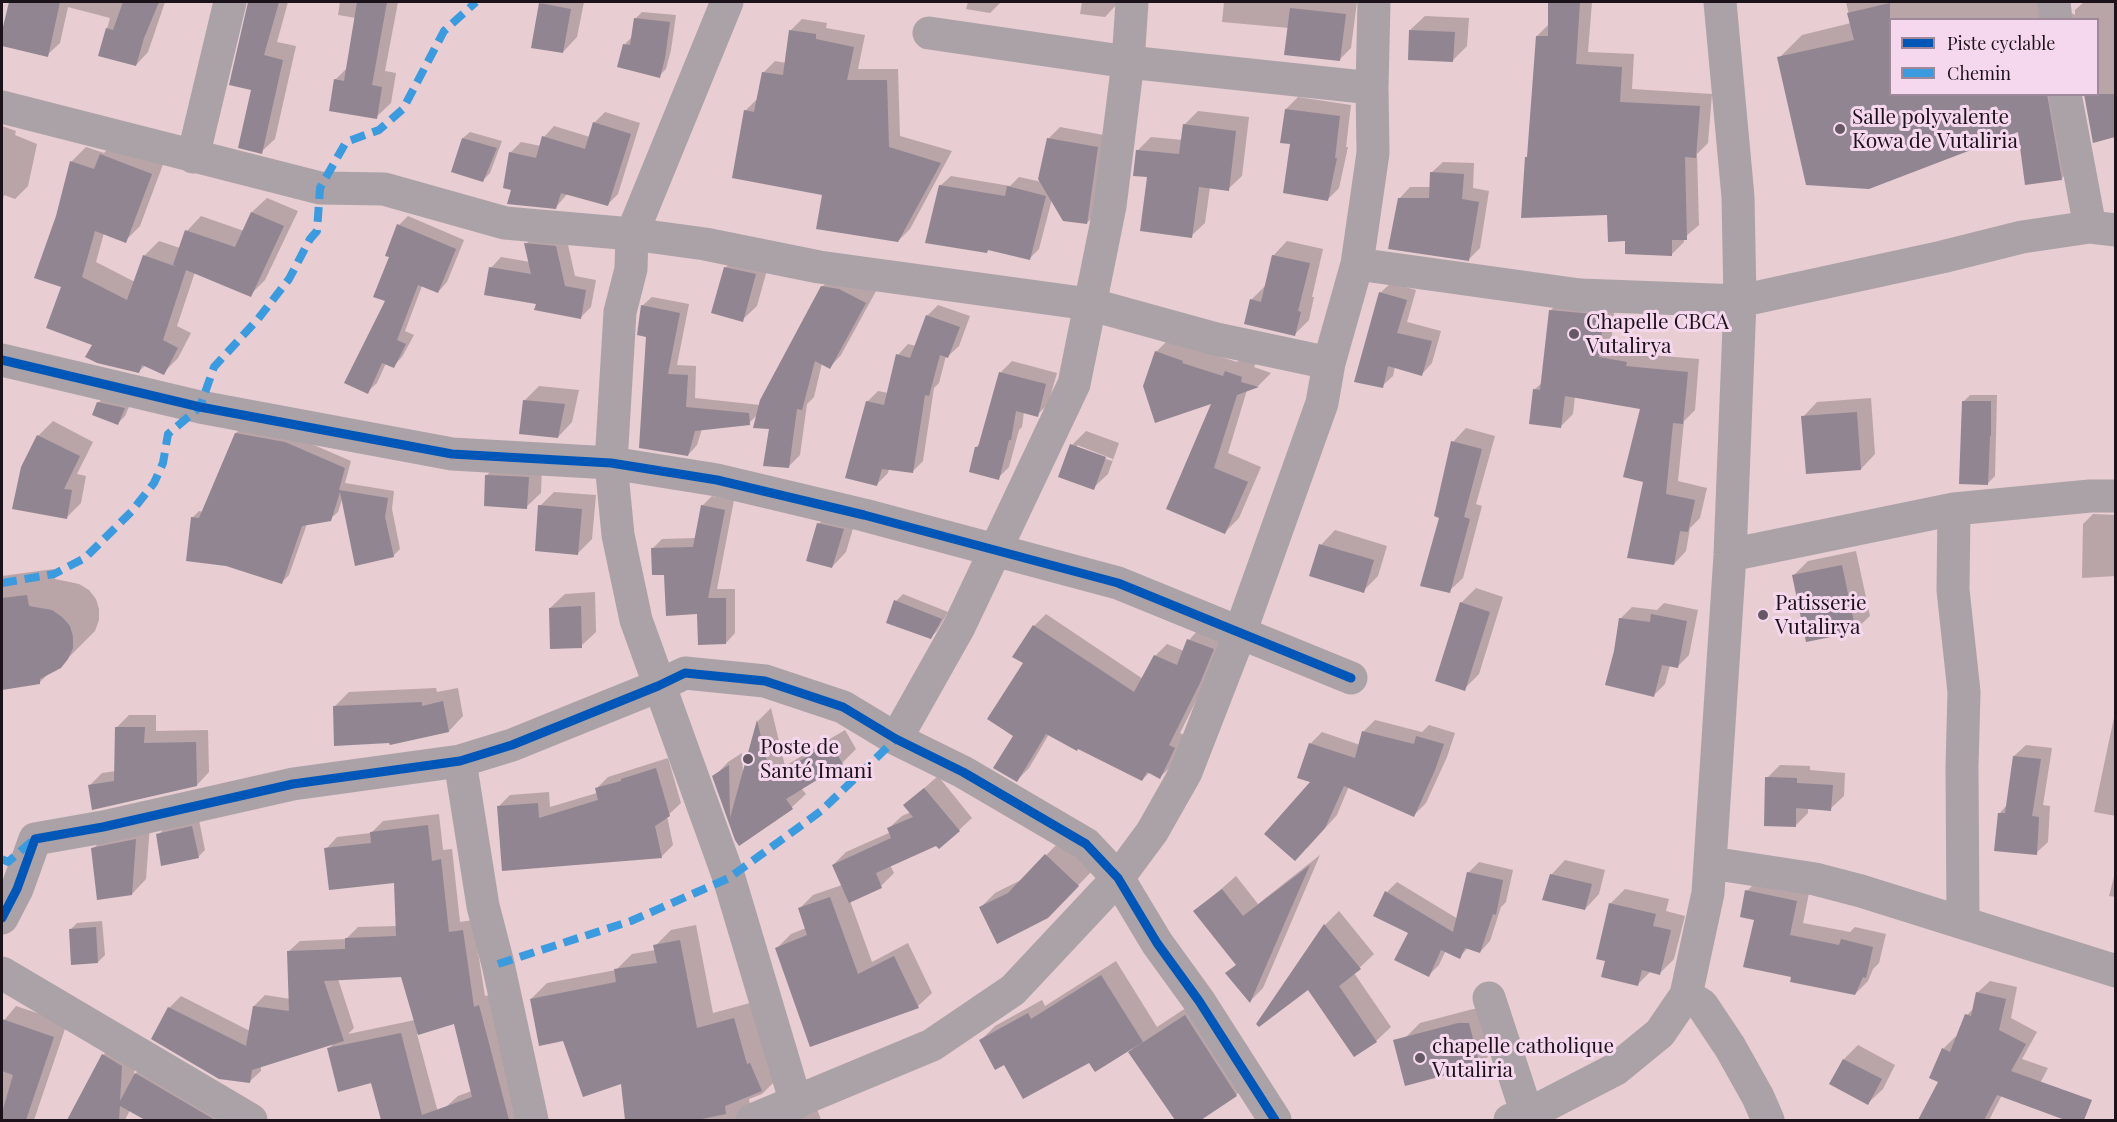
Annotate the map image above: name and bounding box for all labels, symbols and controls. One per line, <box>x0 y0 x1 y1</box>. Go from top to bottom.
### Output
legend <box>1889 18 2099 96</box>
text: Piste cyclable <box>1947 31 2055 55</box>
text: Chemin <box>1947 61 2011 85</box>
place label: Salle polyvalente Kowa de Vutaliria <box>1852 104 2018 154</box>
marker: Salle polyvalente Kowa de Vutaliria <box>1833 122 1847 136</box>
place label: Chapelle CBCA Vutalirya <box>1586 309 1729 359</box>
marker: Chapelle CBCA Vutalirya <box>1567 327 1581 341</box>
place label: Patisserie Vutalirya <box>1775 590 1867 640</box>
marker: Patisserie Vutalirya <box>1756 608 1770 622</box>
place label: Poste de Santé Imani <box>760 734 873 784</box>
marker: Poste de Santé Imani <box>741 752 755 766</box>
place label: chapelle catholique Vutaliria <box>1432 1033 1614 1083</box>
marker: chapelle catholique Vutaliria <box>1413 1051 1427 1065</box>

